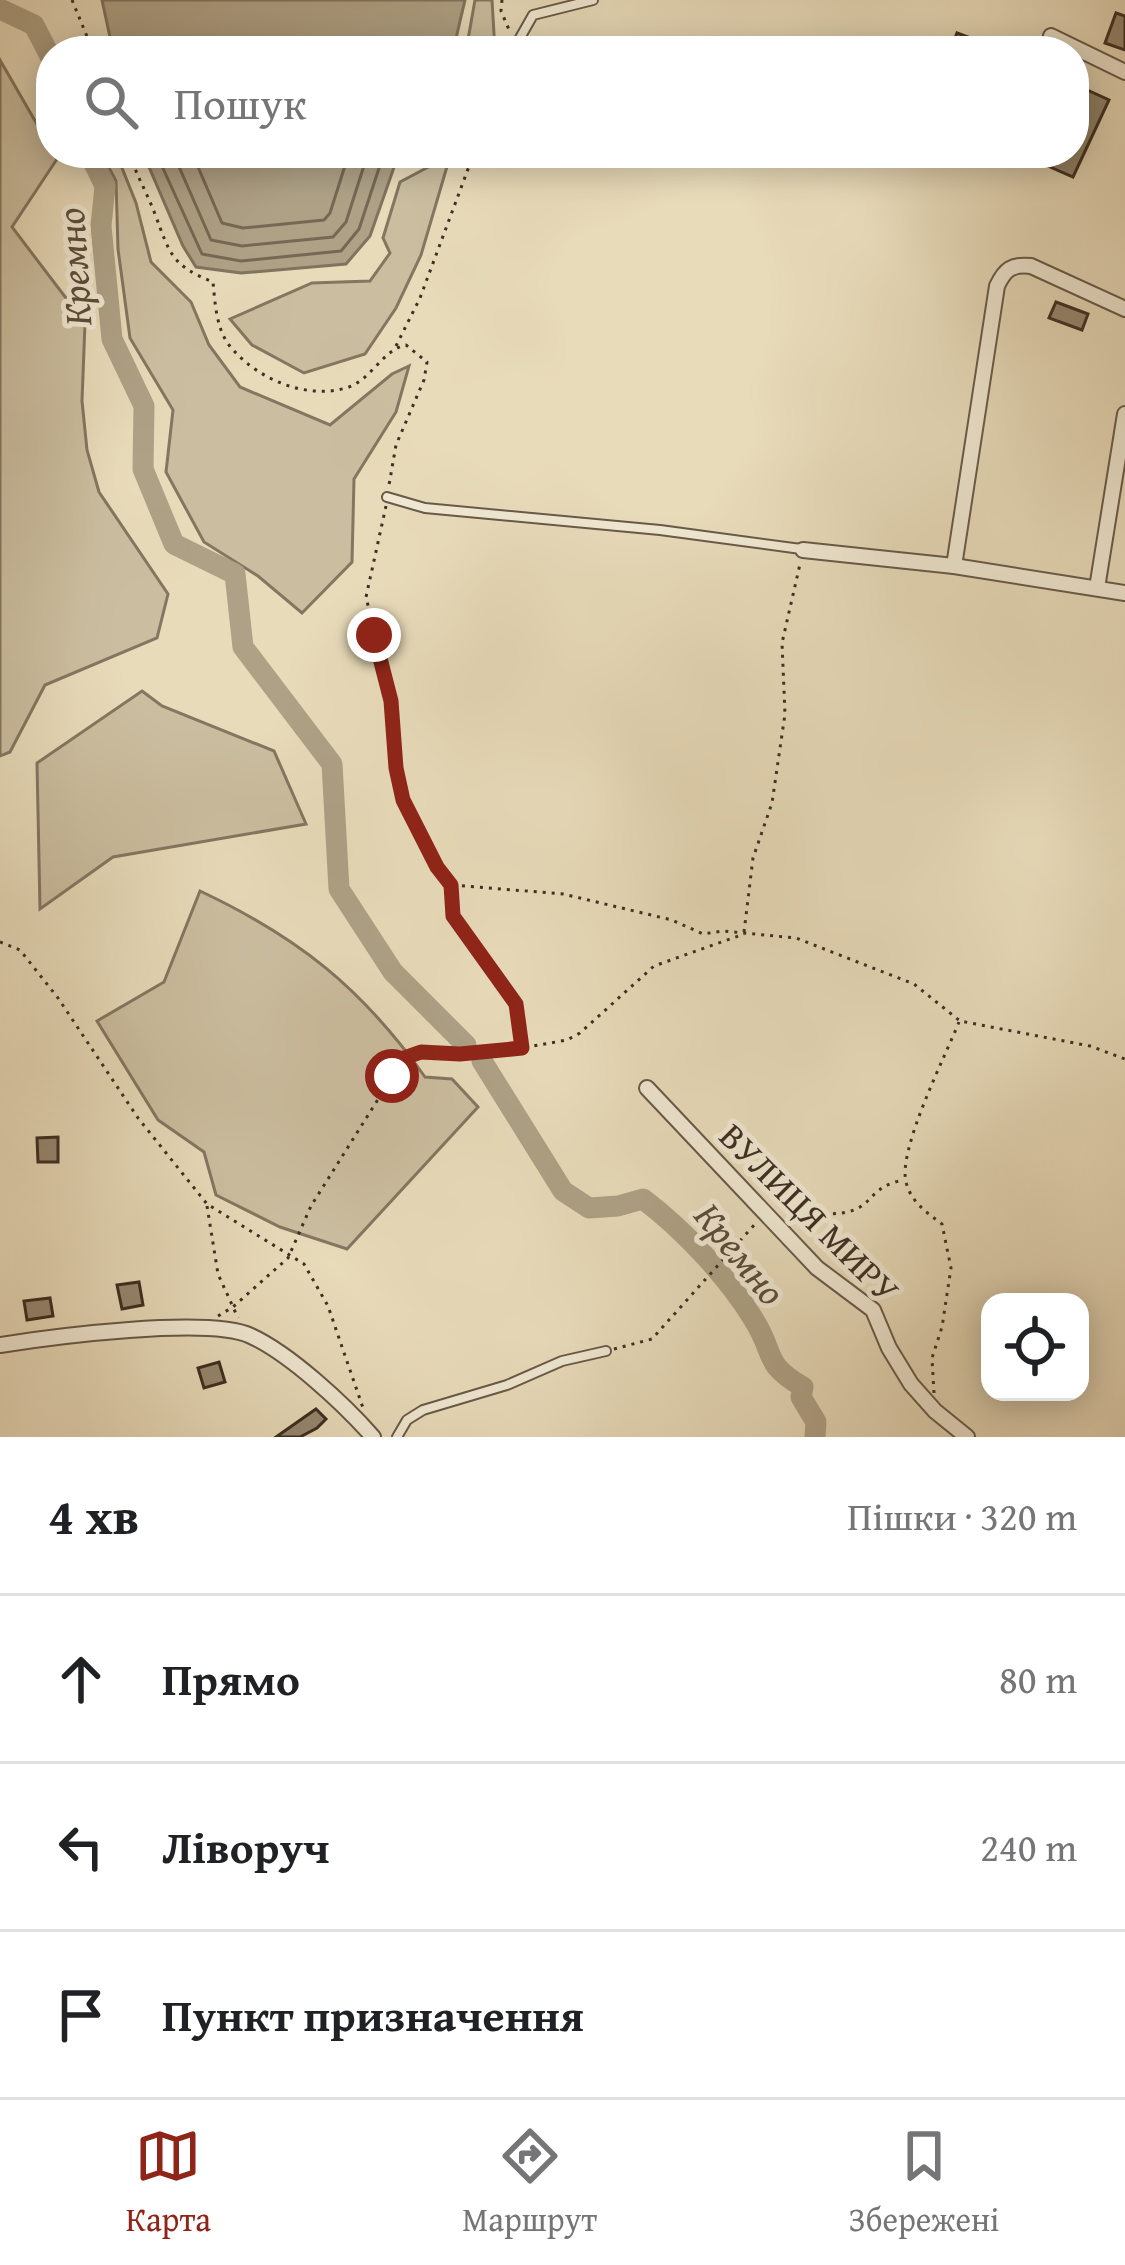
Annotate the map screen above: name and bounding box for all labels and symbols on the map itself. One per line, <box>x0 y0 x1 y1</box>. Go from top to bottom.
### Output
water label: Кремно <box>40 206 106 328</box>
route end <box>347 608 401 662</box>
route start <box>365 1049 419 1103</box>
street label: ВУЛИЦЯ МИРУ <box>708 1110 912 1314</box>
water label: Кремно <box>682 1189 800 1317</box>

